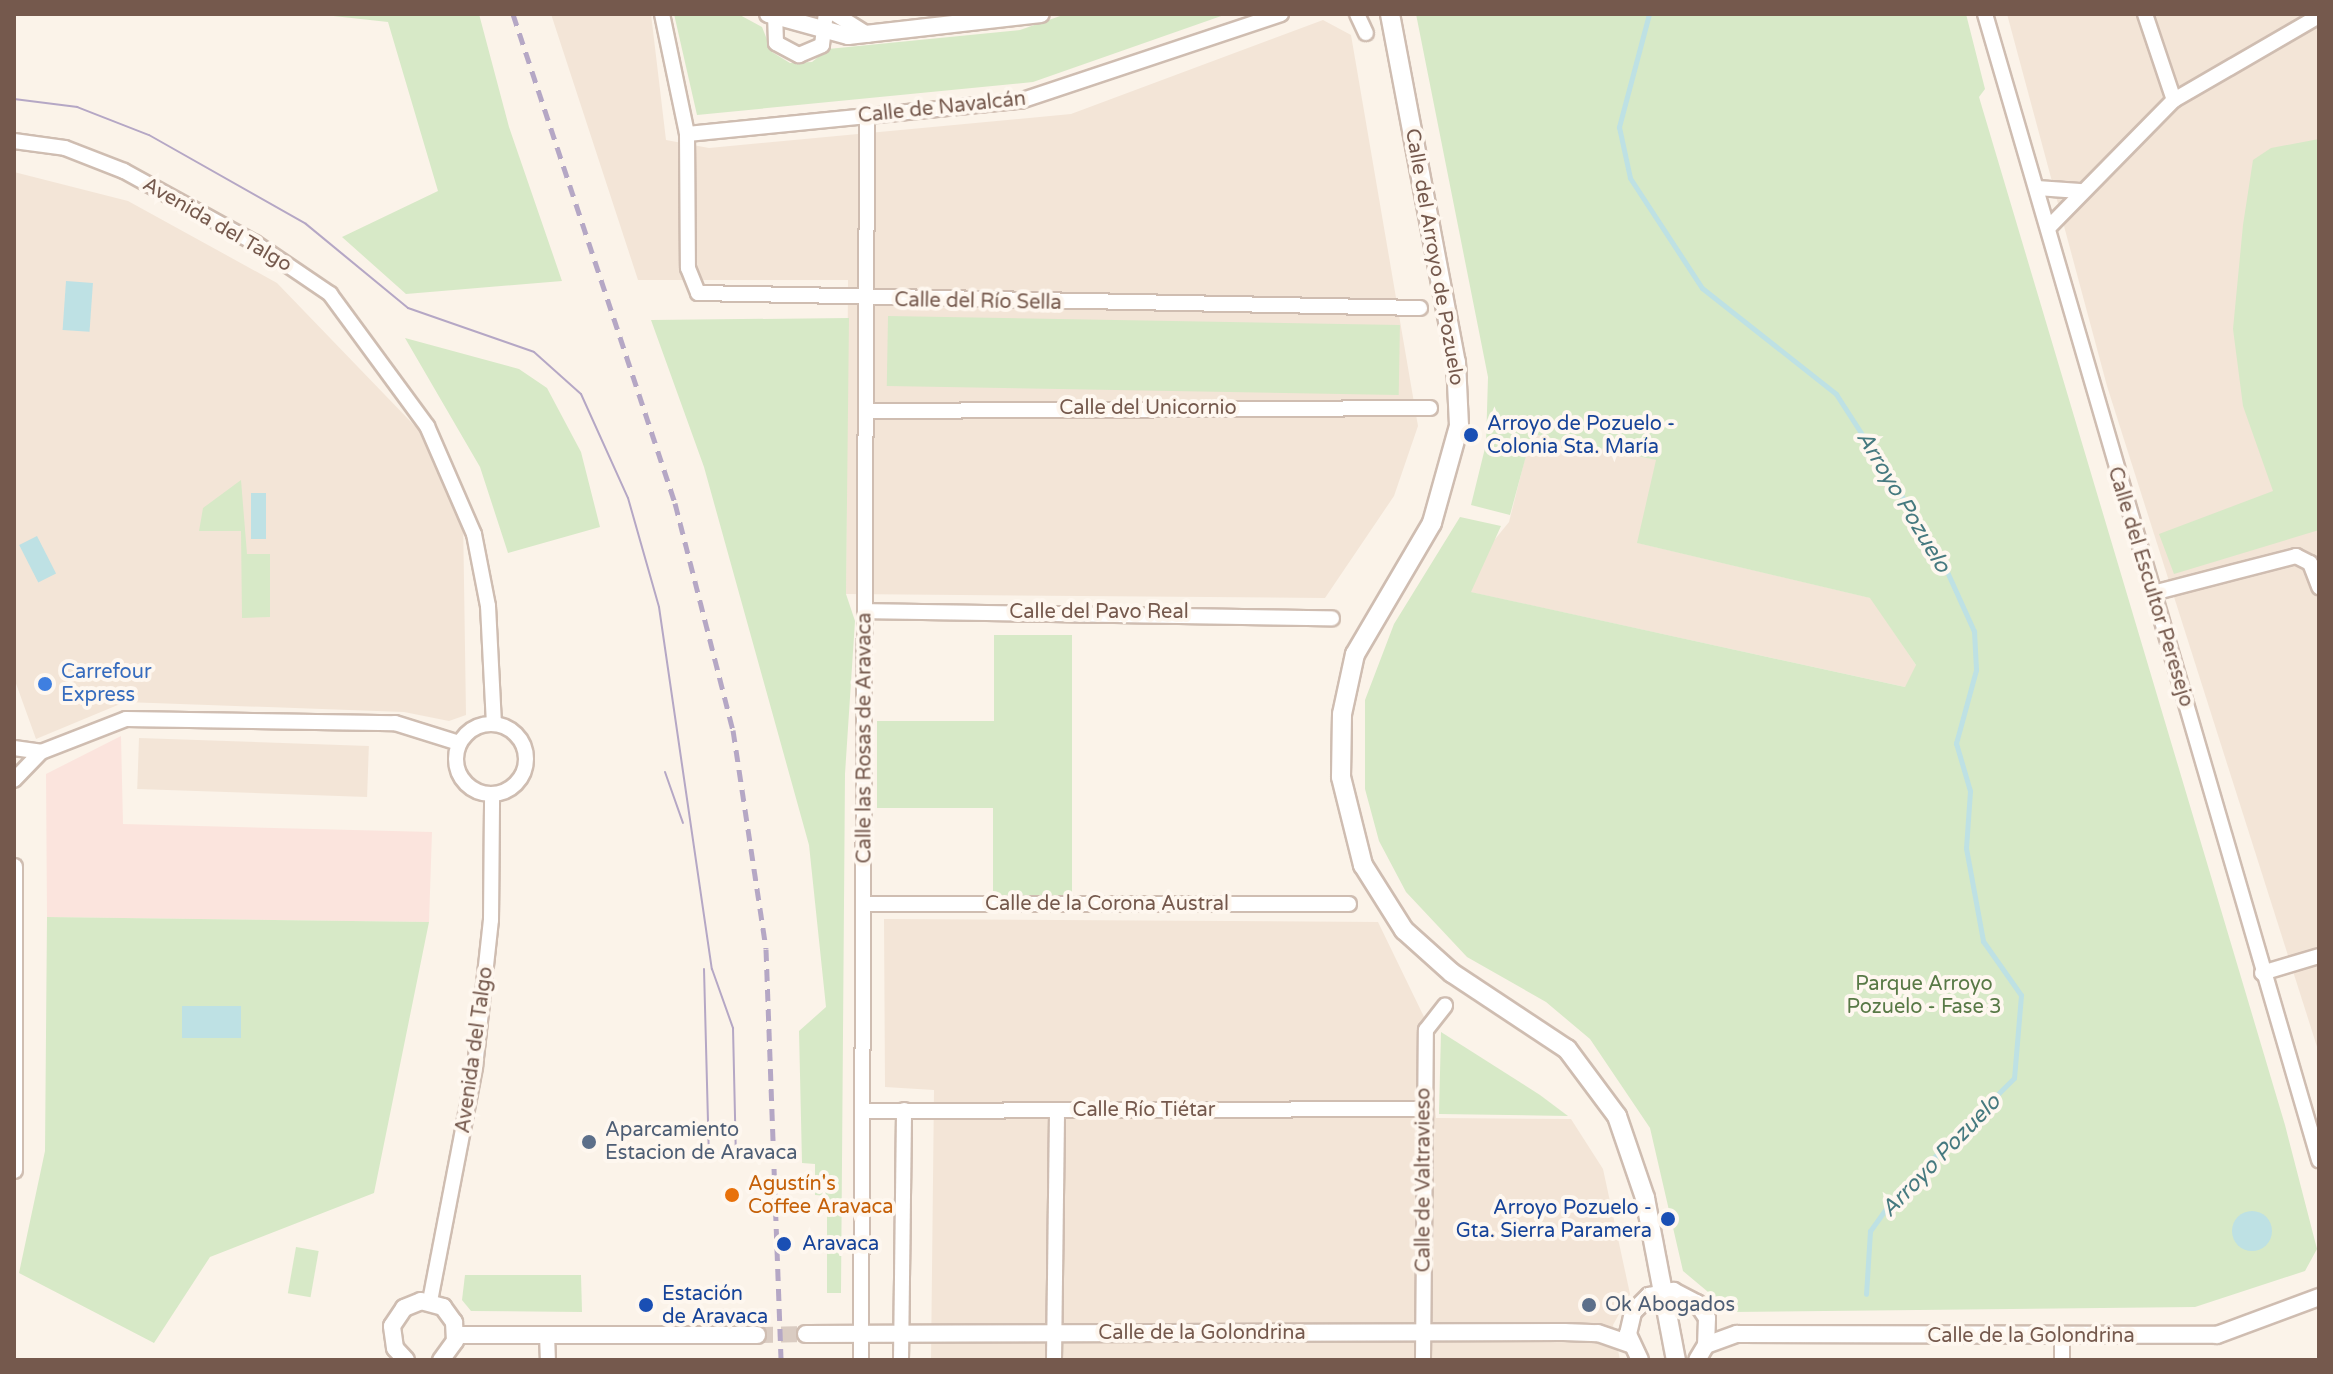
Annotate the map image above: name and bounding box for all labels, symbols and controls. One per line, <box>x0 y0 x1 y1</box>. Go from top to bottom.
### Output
street label: Calle de Navalcán <box>857 87 1027 129</box>
street label: Calle del Arroyo de Pozuelo <box>1400 127 1468 387</box>
street label: Avenida del Talgo <box>138 173 296 277</box>
street label: Calle del Río Sella <box>894 289 1062 315</box>
street label: Calle del Unicornio <box>1059 396 1237 420</box>
place label: Arroyo de Pozuelo - Colonia Sta. María <box>1487 412 1675 459</box>
marker: Arroyo de Pozuelo - Colonia Sta. María <box>1462 426 1480 444</box>
water label: Arroyo Pozuelo <box>1850 427 1956 577</box>
street label: Calle del Escultor Peresejo <box>2102 464 2198 710</box>
street label: Calle del Pavo Real <box>1009 600 1189 624</box>
street label: Calle las Rosas de Aravaca <box>853 613 877 863</box>
place label: Carrefour Express <box>61 660 152 707</box>
marker: Carrefour Express <box>36 675 54 693</box>
street label: Calle de la Corona Austral <box>985 892 1229 916</box>
street label: Avenida del Talgo <box>451 965 499 1135</box>
park label: Parque Arroyo Pozuelo - Fase 3 <box>1846 973 2002 1020</box>
street label: Calle de Valtravieso <box>1412 1088 1436 1272</box>
water label: Arroyo Pozuelo <box>1876 1089 2006 1223</box>
street label: Calle Río Tiétar <box>1072 1098 1216 1122</box>
place label: Aparcamiento Estacion de Aravaca <box>605 1118 797 1165</box>
marker: Aparcamiento Estacion de Aravaca <box>580 1133 598 1151</box>
place label: Agustín's Coffee Aravaca <box>748 1172 894 1219</box>
marker: Agustín's Coffee Aravaca <box>723 1186 741 1204</box>
place label: Arroyo Pozuelo - Gta. Sierra Paramera <box>1456 1196 1652 1243</box>
marker: Arroyo Pozuelo - Gta. Sierra Paramera <box>1659 1210 1677 1228</box>
place label: Aravaca <box>802 1232 879 1256</box>
marker: Aravaca <box>773 1233 795 1255</box>
place label: Estación de Aravaca <box>662 1282 768 1329</box>
place label: Ok Abogados <box>1605 1293 1735 1317</box>
marker: Estación de Aravaca <box>637 1296 655 1314</box>
marker: Ok Abogados <box>1580 1296 1598 1314</box>
street label: Calle de la Golondrina <box>1098 1321 1306 1345</box>
street label: Calle de la Golondrina <box>1927 1324 2135 1348</box>

